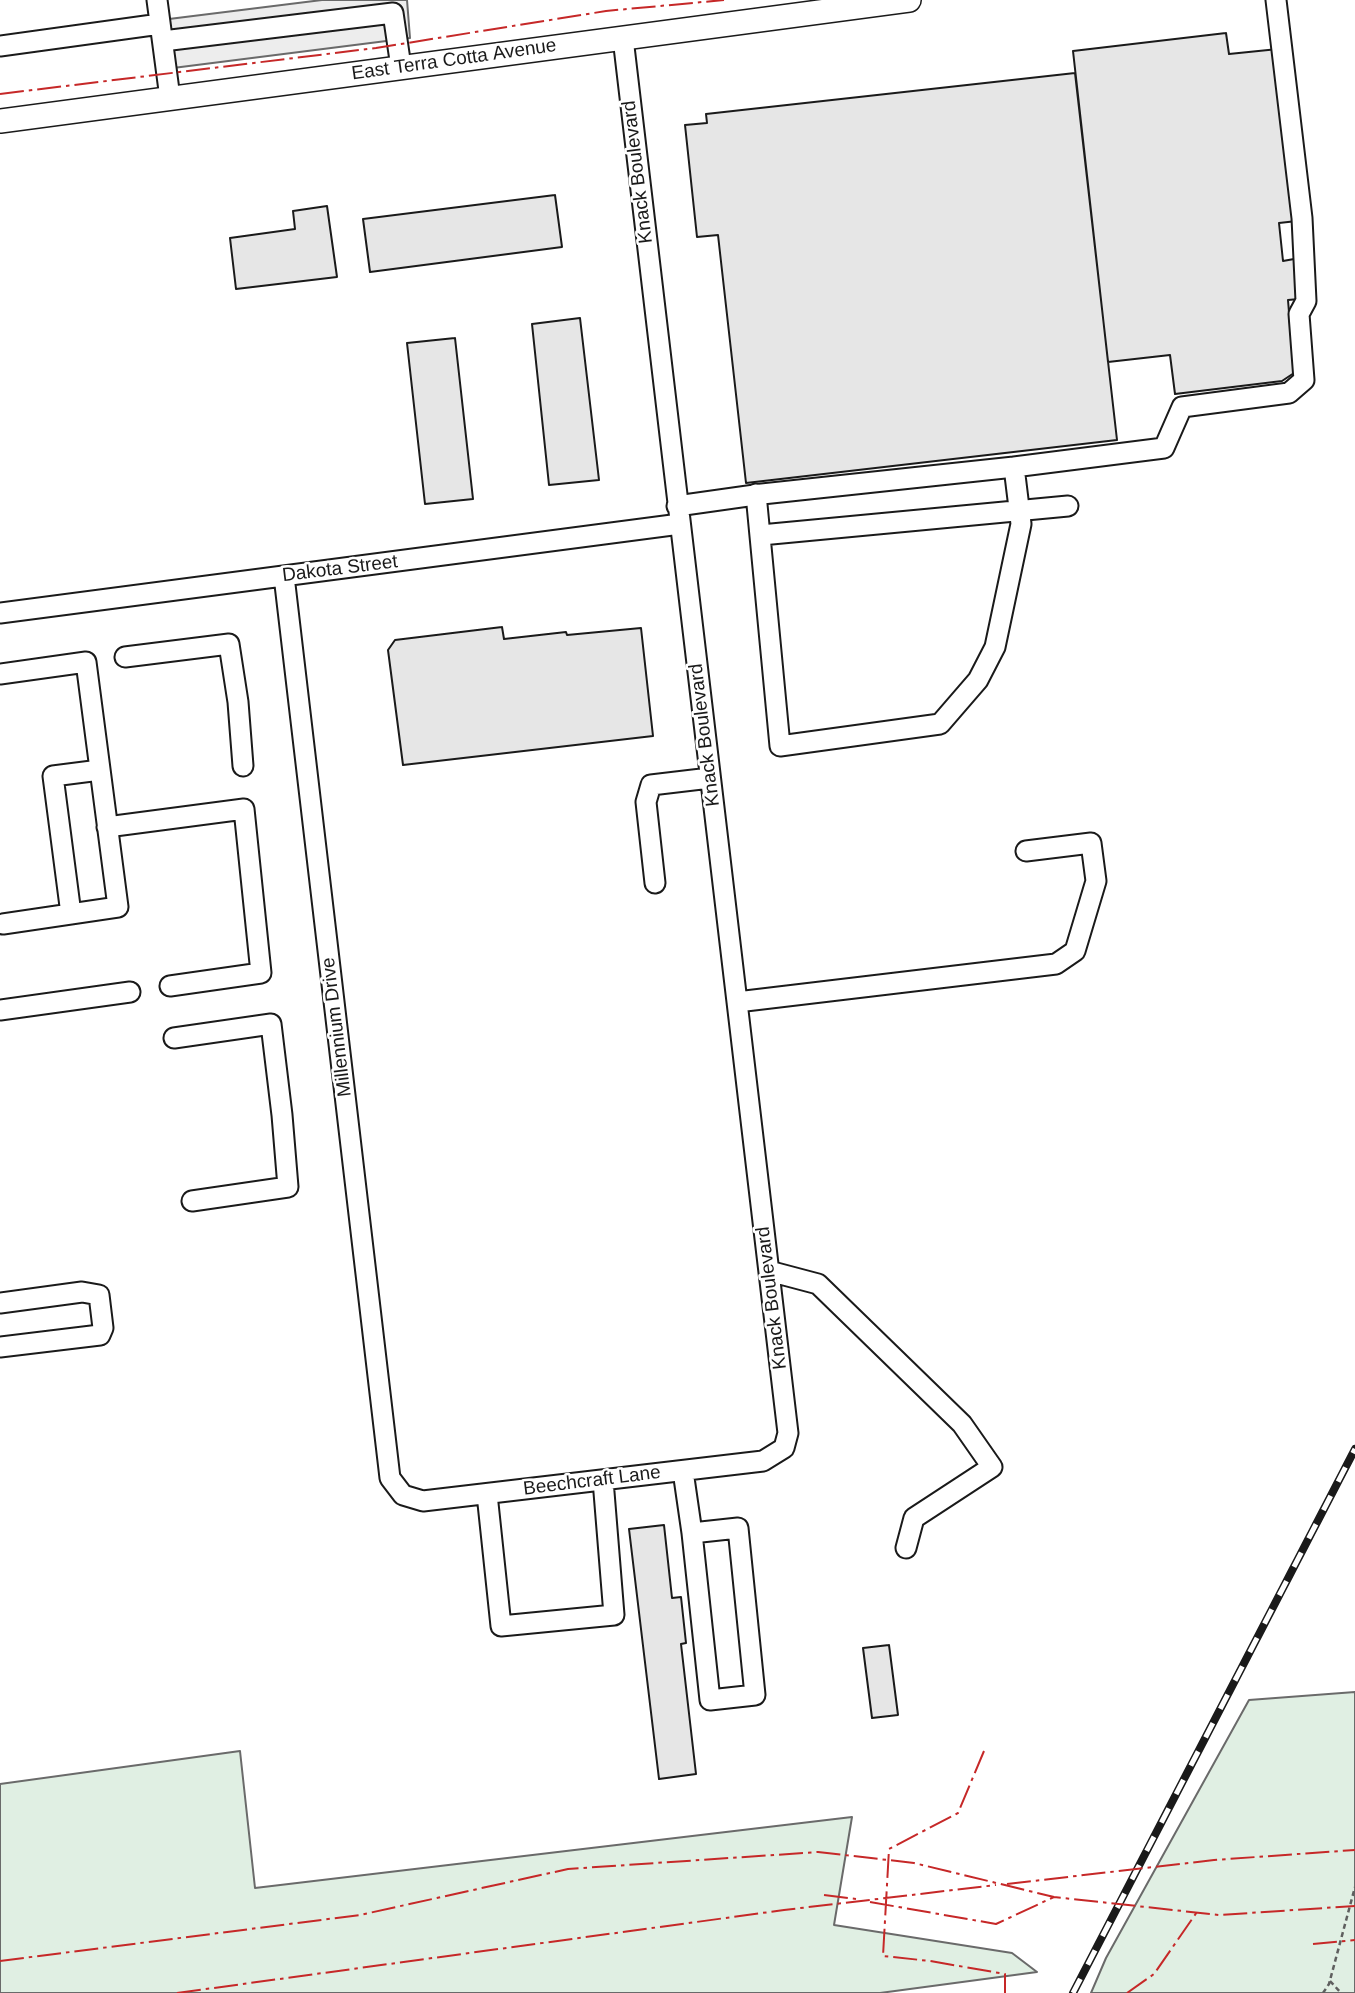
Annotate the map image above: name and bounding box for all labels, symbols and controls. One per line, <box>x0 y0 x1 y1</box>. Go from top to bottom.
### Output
street label: East Terra Cotta Avenue <box>350 34 558 86</box>
street label: Knack Boulevard <box>618 99 658 245</box>
street label: Dakota Street <box>281 551 399 587</box>
street label: Knack Boulevard <box>685 662 725 808</box>
street label: Millennium Drive <box>317 956 357 1098</box>
street label: Knack Boulevard <box>752 1225 792 1371</box>
street label: Beechcraft Lane <box>522 1461 662 1501</box>

